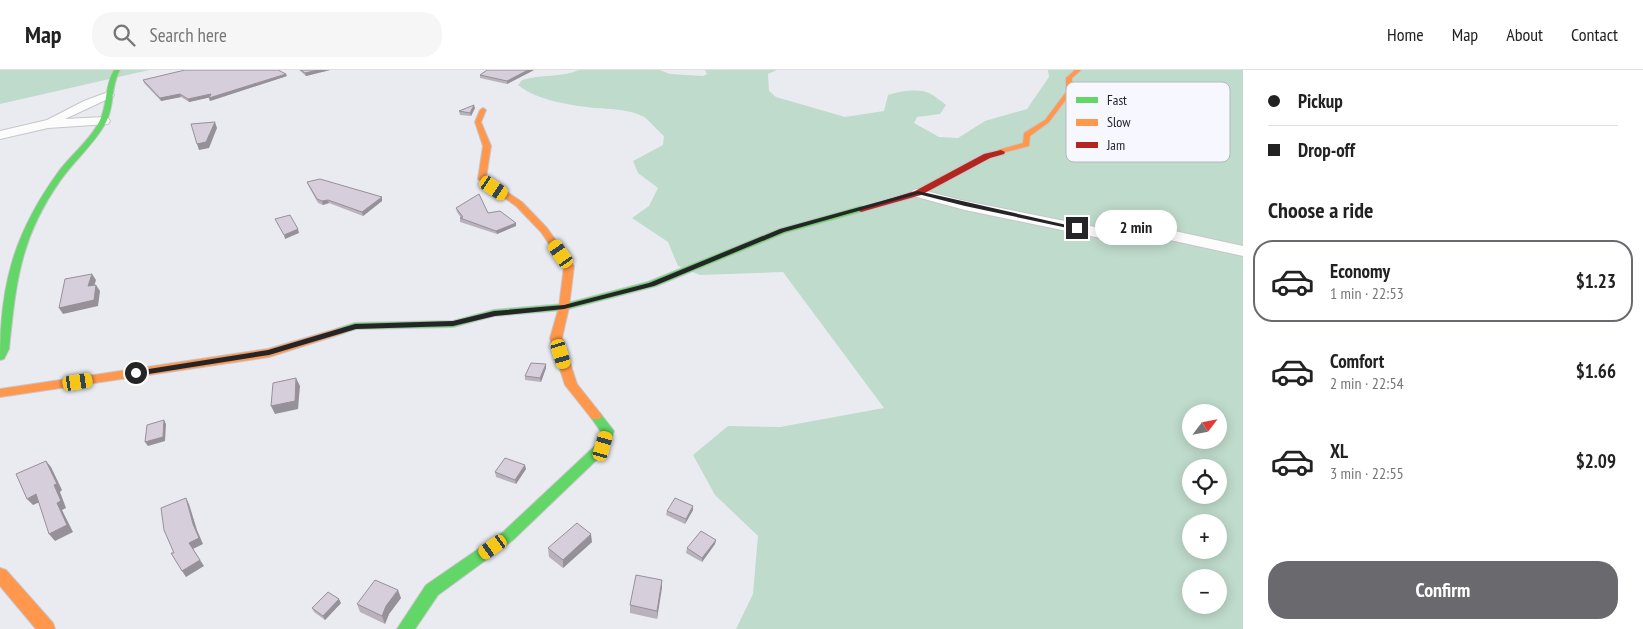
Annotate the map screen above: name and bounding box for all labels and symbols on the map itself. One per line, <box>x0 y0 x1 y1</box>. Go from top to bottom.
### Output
legend <box>1066 82 1230 162</box>
text: Fast <box>1107 91 1127 109</box>
text: Slow <box>1107 113 1131 131</box>
text: Jam <box>1106 136 1125 154</box>
car <box>477 173 510 203</box>
callout: 2 min <box>1094 210 1177 246</box>
route end <box>1066 217 1088 239</box>
car <box>546 237 575 271</box>
car <box>549 337 572 371</box>
route start <box>125 362 147 384</box>
car <box>62 372 93 392</box>
north arrow <box>1182 404 1228 449</box>
car <box>591 430 614 462</box>
car <box>476 532 509 562</box>

